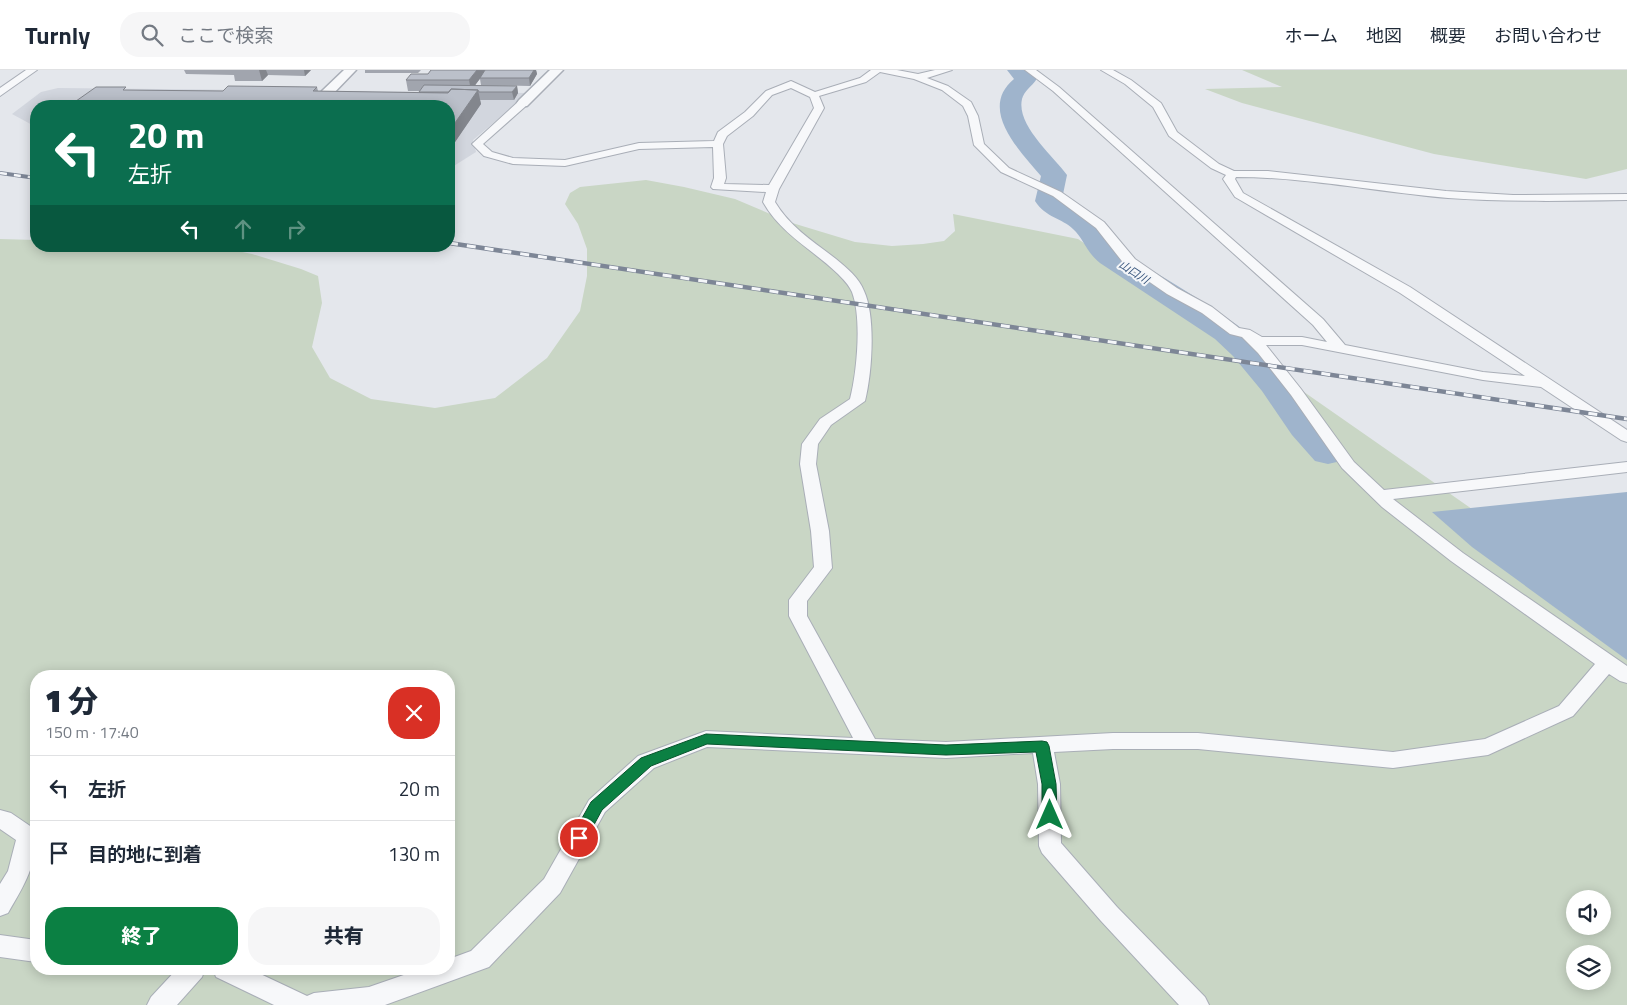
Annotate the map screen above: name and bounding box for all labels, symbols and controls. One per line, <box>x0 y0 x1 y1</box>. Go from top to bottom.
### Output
search box <box>120 12 470 57</box>
text: Turnly <box>25 17 90 53</box>
text: ここで検索 <box>178 20 273 49</box>
icon: search <box>138 21 166 49</box>
text: ホーム <box>1285 22 1338 49</box>
text: 地図 <box>1366 22 1402 49</box>
text: 概要 <box>1430 22 1466 49</box>
text: お問い合わせ <box>1494 22 1602 49</box>
text: 20 m <box>128 108 204 162</box>
icon: left <box>45 120 110 185</box>
text: 左折 <box>128 157 172 191</box>
icon: left <box>176 215 204 243</box>
icon: ahead <box>229 215 257 243</box>
icon: right <box>282 215 310 243</box>
water label: 山口川 <box>1116 256 1153 288</box>
text: 1 分 <box>45 678 98 724</box>
button: close <box>388 687 440 739</box>
text: 150 m · 17:40 <box>45 720 139 744</box>
icon: left <box>45 774 73 802</box>
text: 左折 <box>88 774 126 803</box>
text: 20 m <box>399 774 440 803</box>
position arrow <box>1023 788 1075 840</box>
pin <box>558 817 600 859</box>
icon: arrive <box>565 824 593 852</box>
icon: arrive <box>45 839 73 867</box>
text: 目的地に到着 <box>88 839 202 868</box>
text: 130 m <box>388 839 440 868</box>
map controls <box>1566 890 1611 990</box>
button: sound <box>1566 890 1611 935</box>
button: 終了 <box>45 907 238 965</box>
button: 共有 <box>248 907 440 965</box>
button: layers <box>1566 945 1611 990</box>

